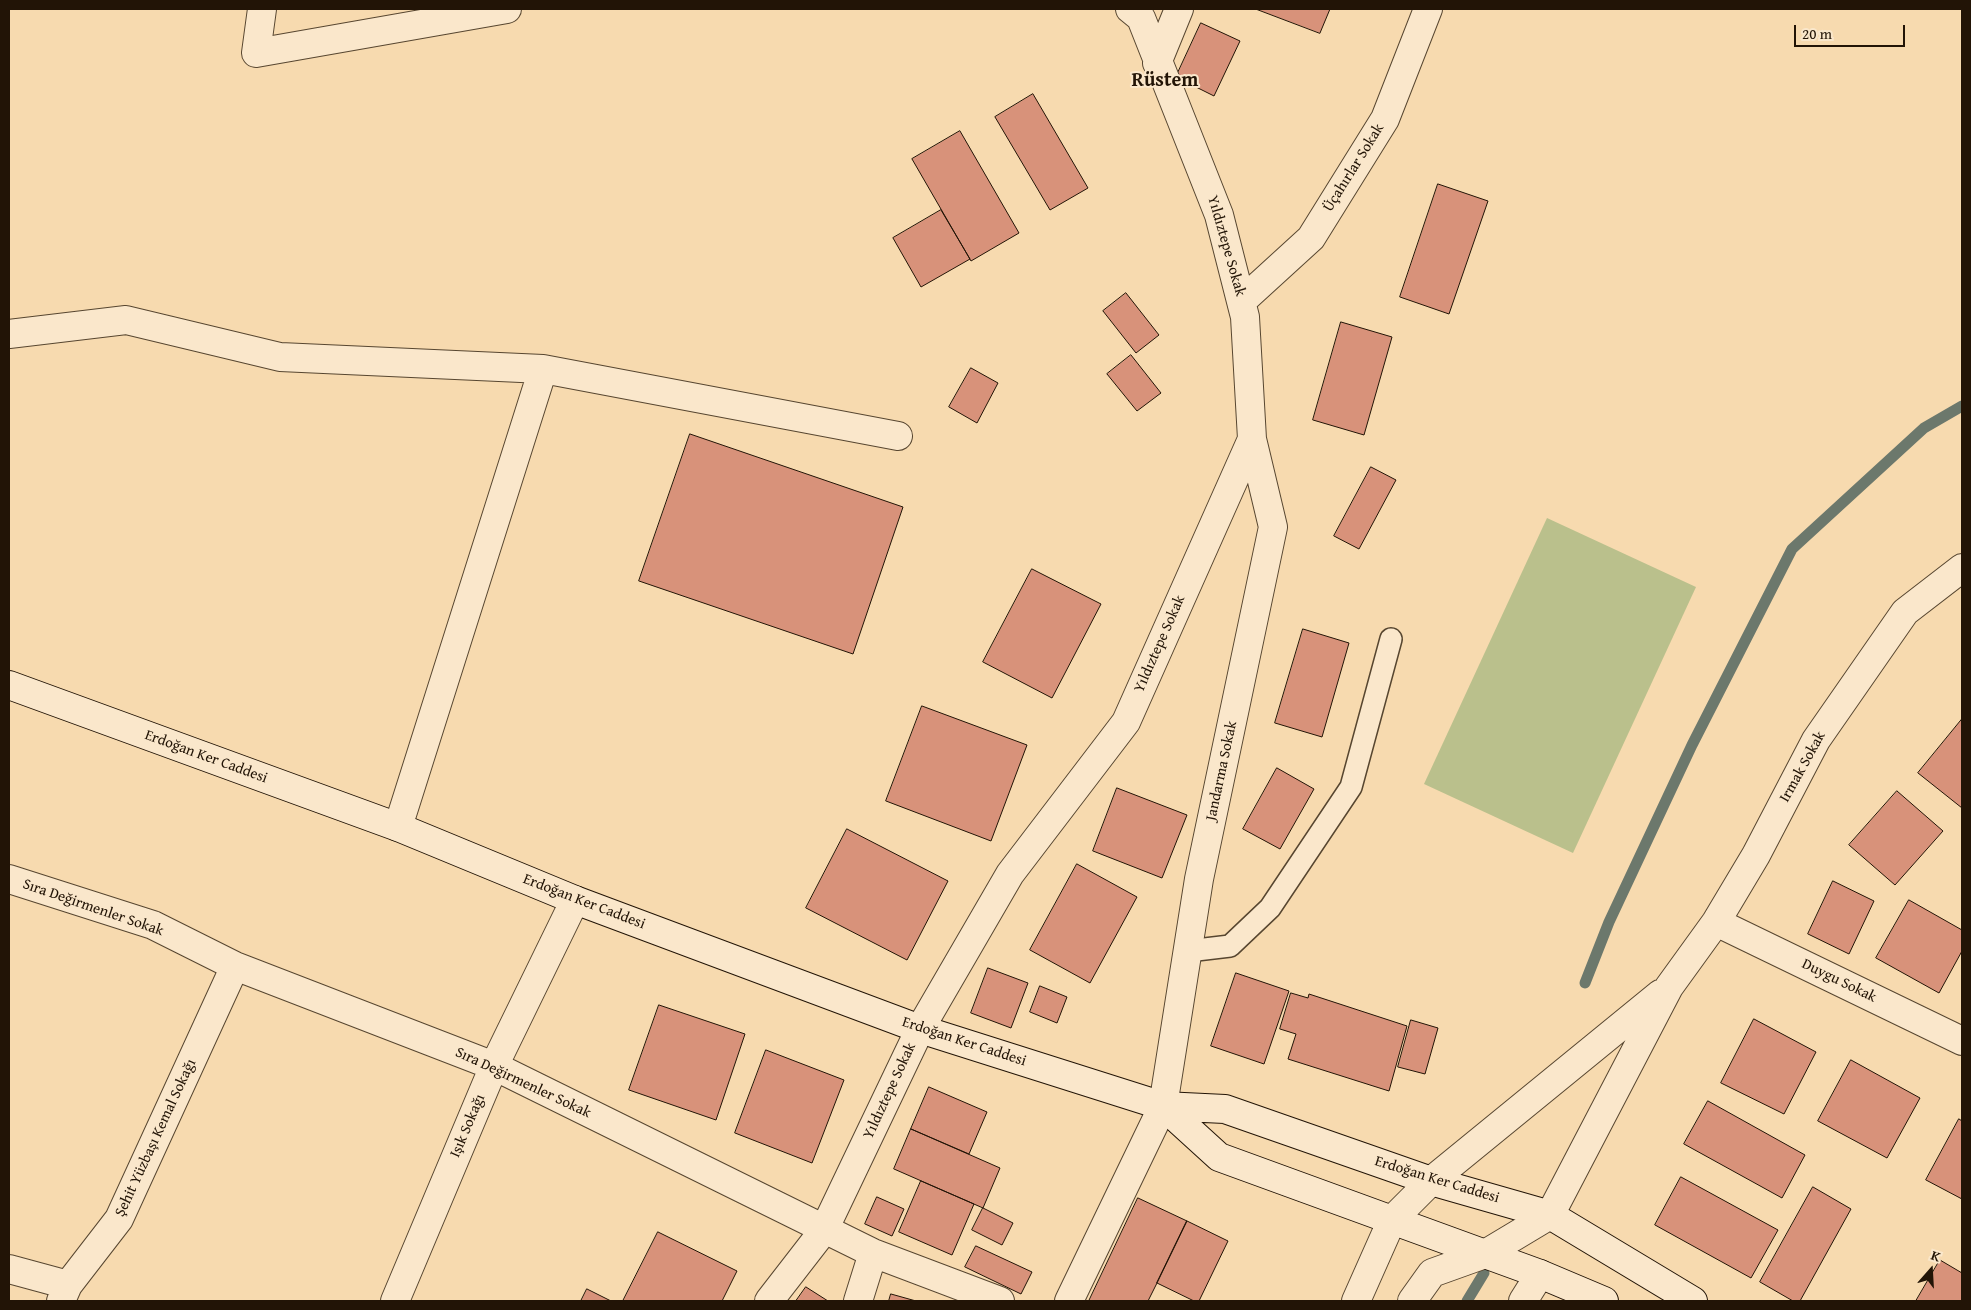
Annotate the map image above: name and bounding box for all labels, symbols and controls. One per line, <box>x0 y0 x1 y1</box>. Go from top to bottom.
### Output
scale bar <box>1796 15 1907 47</box>
text: 20 m <box>1802 23 1832 44</box>
district label: Rüstem <box>1132 69 1198 93</box>
street label: Üçahırlar Sokak <box>1320 121 1388 215</box>
street label: Yıldıztepe Sokak <box>1203 193 1249 299</box>
street label: Yıldıztepe Sokak <box>1131 593 1189 695</box>
street label: Jandarma Sokak <box>1203 720 1241 822</box>
street label: Erdoğan Ker Caddesi <box>142 726 270 788</box>
street label: Irmak Sokak <box>1776 728 1830 806</box>
street label: Erdoğan Ker Caddesi <box>520 870 648 934</box>
street label: Sıra Değirmenler Sokak <box>20 875 166 941</box>
street label: Duygu Sokak <box>1799 955 1879 1007</box>
street label: Erdoğan Ker Caddesi <box>900 1013 1028 1071</box>
street label: Yıldıztepe Sokak <box>860 1040 920 1142</box>
street label: Sıra Değirmenler Sokak <box>452 1044 594 1122</box>
street label: Şehit Yüzbaşı Kemal Sokağı <box>112 1056 200 1220</box>
street label: Işık Sokağı <box>447 1092 489 1160</box>
street label: Erdoğan Ker Caddesi <box>1372 1152 1502 1208</box>
north arrow <box>1906 1245 1956 1295</box>
text: K <box>1928 1245 1943 1267</box>

